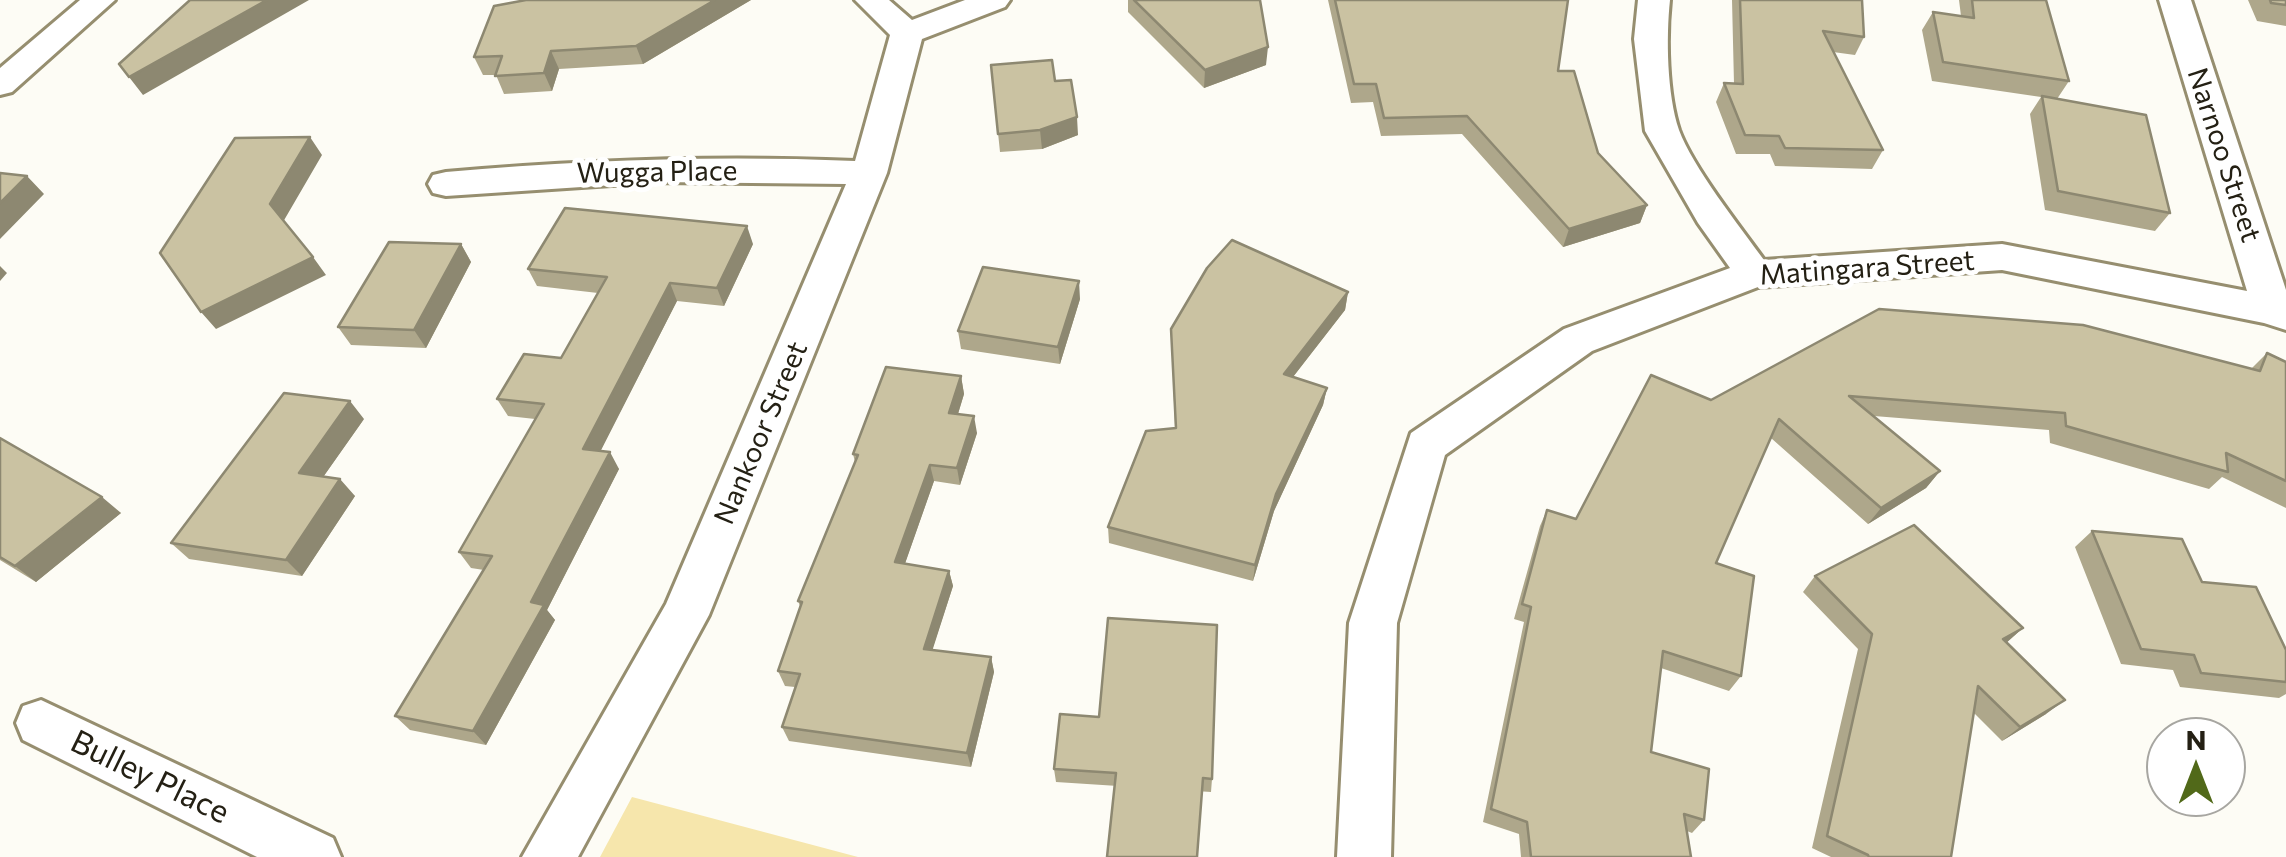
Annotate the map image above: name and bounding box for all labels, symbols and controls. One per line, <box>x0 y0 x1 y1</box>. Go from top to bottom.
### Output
street label: Narnoo Street <box>2180 64 2268 246</box>
street label: Wugga Place <box>576 154 738 190</box>
street label: Matingara Street <box>1758 244 1976 292</box>
street label: Nankoor Street <box>707 336 815 530</box>
north arrow <box>2146 717 2246 817</box>
street label: Bulley Place <box>64 722 236 832</box>
text: N <box>2186 722 2207 756</box>

